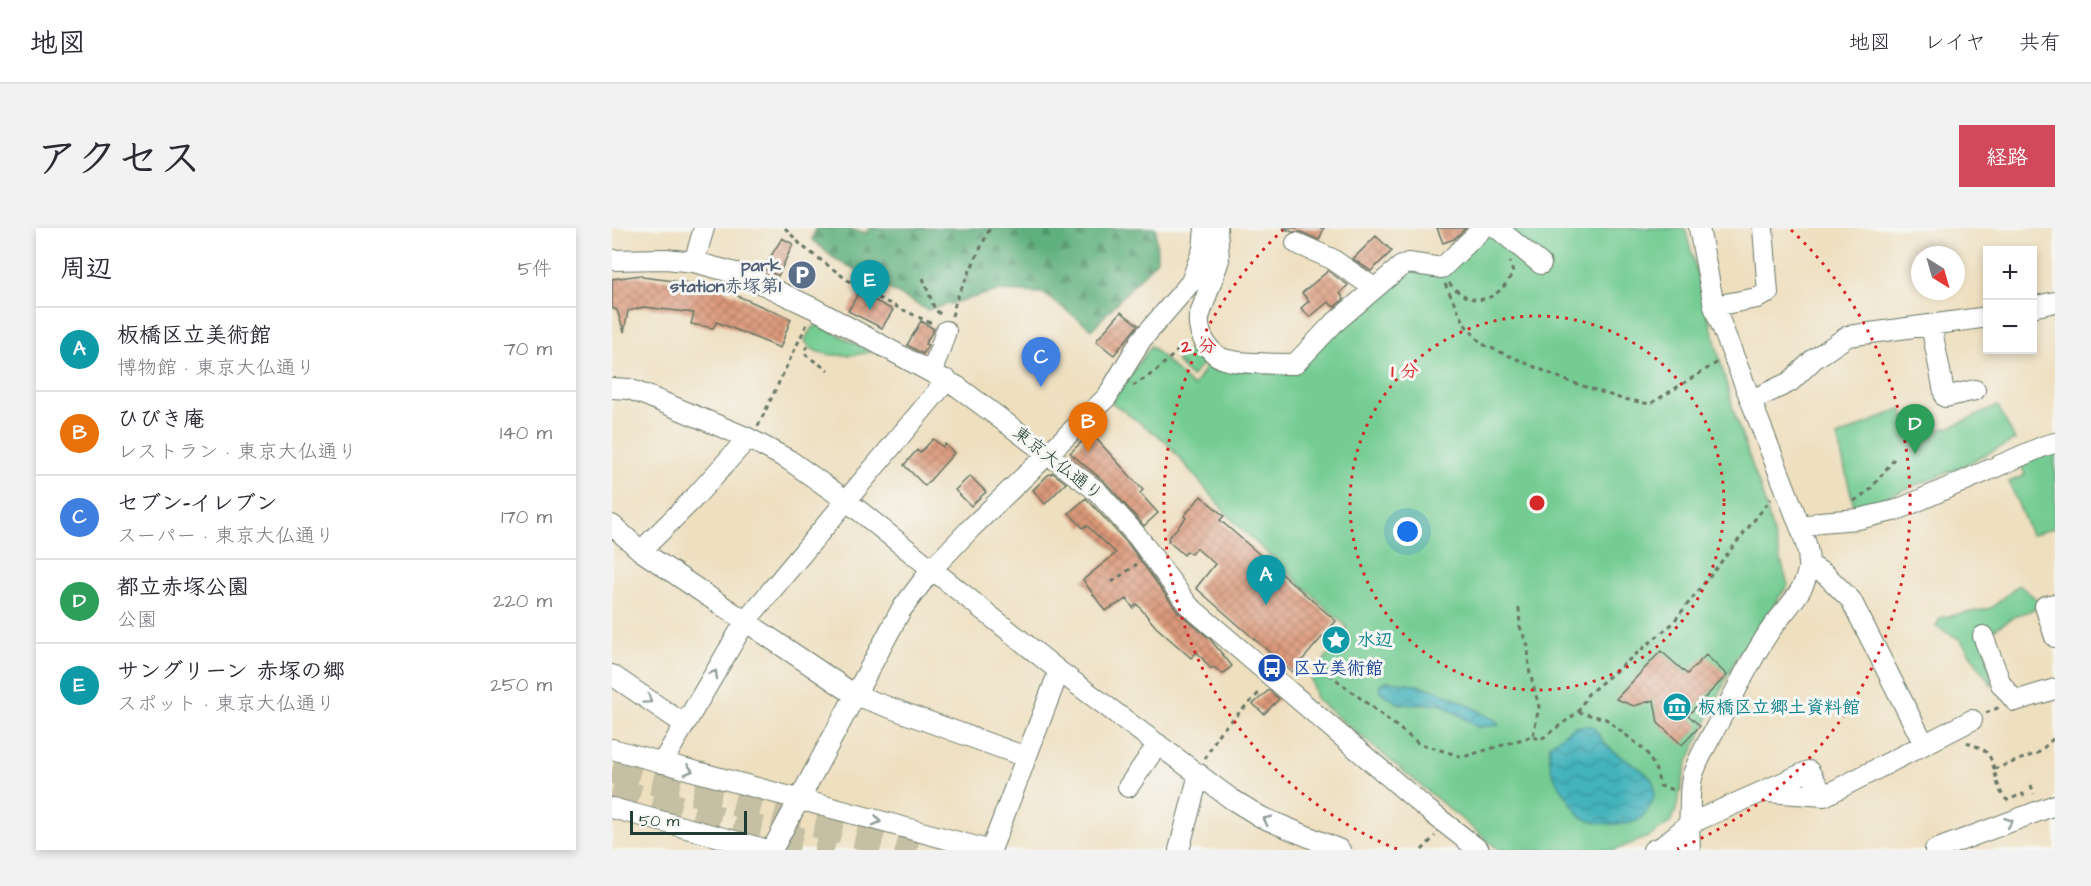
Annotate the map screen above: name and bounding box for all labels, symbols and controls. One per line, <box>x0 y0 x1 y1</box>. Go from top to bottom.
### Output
text: 地図 <box>30 24 86 63</box>
text: 地図 <box>1849 28 1891 57</box>
text: レイヤ <box>1924 28 1986 57</box>
text: 共有 <box>2019 28 2061 57</box>
button: 経路 <box>1959 125 2055 187</box>
text: アクセス <box>36 131 201 189</box>
north arrow <box>1911 246 1965 300</box>
map controls <box>1983 246 2037 354</box>
button: + <box>1983 246 2037 300</box>
text: 周辺 <box>60 251 112 287</box>
place label: park station赤塚第1 <box>670 253 782 299</box>
text: 5件 <box>518 255 552 283</box>
parking icon: park station赤塚第1 <box>786 259 818 291</box>
pin: E <box>850 260 890 310</box>
button: − <box>1983 300 2037 354</box>
text: 板橋区立美術館 <box>117 320 271 351</box>
text: 2 分 <box>1180 334 1217 359</box>
text: A <box>73 335 86 363</box>
text: 70 m <box>504 335 552 363</box>
pin: C <box>1022 338 1060 387</box>
text: 博物館 · 東京大仏通り <box>117 354 316 382</box>
text: 1 分 <box>1391 359 1419 384</box>
pin: B <box>1068 402 1108 452</box>
text: ひびき庵 <box>117 404 205 435</box>
pin: D <box>1896 404 1934 454</box>
text: B <box>72 419 87 447</box>
text: 140 m <box>500 419 552 447</box>
street label: 東京大仏通り <box>1007 420 1108 506</box>
text: レストラン · 東京大仏通り <box>117 438 357 466</box>
text: セブン-イレブン <box>117 488 278 519</box>
centre of rings <box>1527 493 1547 513</box>
text: C <box>72 503 87 531</box>
text: 170 m <box>501 503 552 531</box>
your location <box>1393 517 1422 546</box>
text: スーパー · 東京大仏通り <box>117 522 335 550</box>
pin: A <box>1246 556 1286 605</box>
text: 都立赤塚公園 <box>117 572 249 603</box>
text: D <box>73 587 86 615</box>
text: 220 m <box>493 587 552 615</box>
text: 公園 <box>117 606 157 634</box>
place icon: 水辺 <box>1320 624 1352 656</box>
place label: 水辺 <box>1357 628 1393 653</box>
bus stop icon: 区立美術館 <box>1256 652 1288 684</box>
text: サングリーン 赤塚の郷 <box>117 656 345 687</box>
place label: 区立美術館 <box>1293 656 1383 681</box>
one-way arrow <box>707 670 719 680</box>
text: E <box>74 671 85 699</box>
text: 250 m <box>490 671 552 699</box>
text: スポット · 東京大仏通り <box>117 690 336 718</box>
museum icon: 板橋区立郷土資料館 <box>1661 691 1693 723</box>
one-way arrow <box>641 693 652 704</box>
place label: 板橋区立郷土資料館 <box>1698 695 1860 720</box>
one-way arrow <box>683 763 694 775</box>
scale bar <box>630 808 747 836</box>
text: 50 m <box>639 810 679 832</box>
one-way arrow <box>871 814 882 826</box>
one-way arrow <box>1262 815 1273 827</box>
one-way arrow <box>2003 816 2014 829</box>

